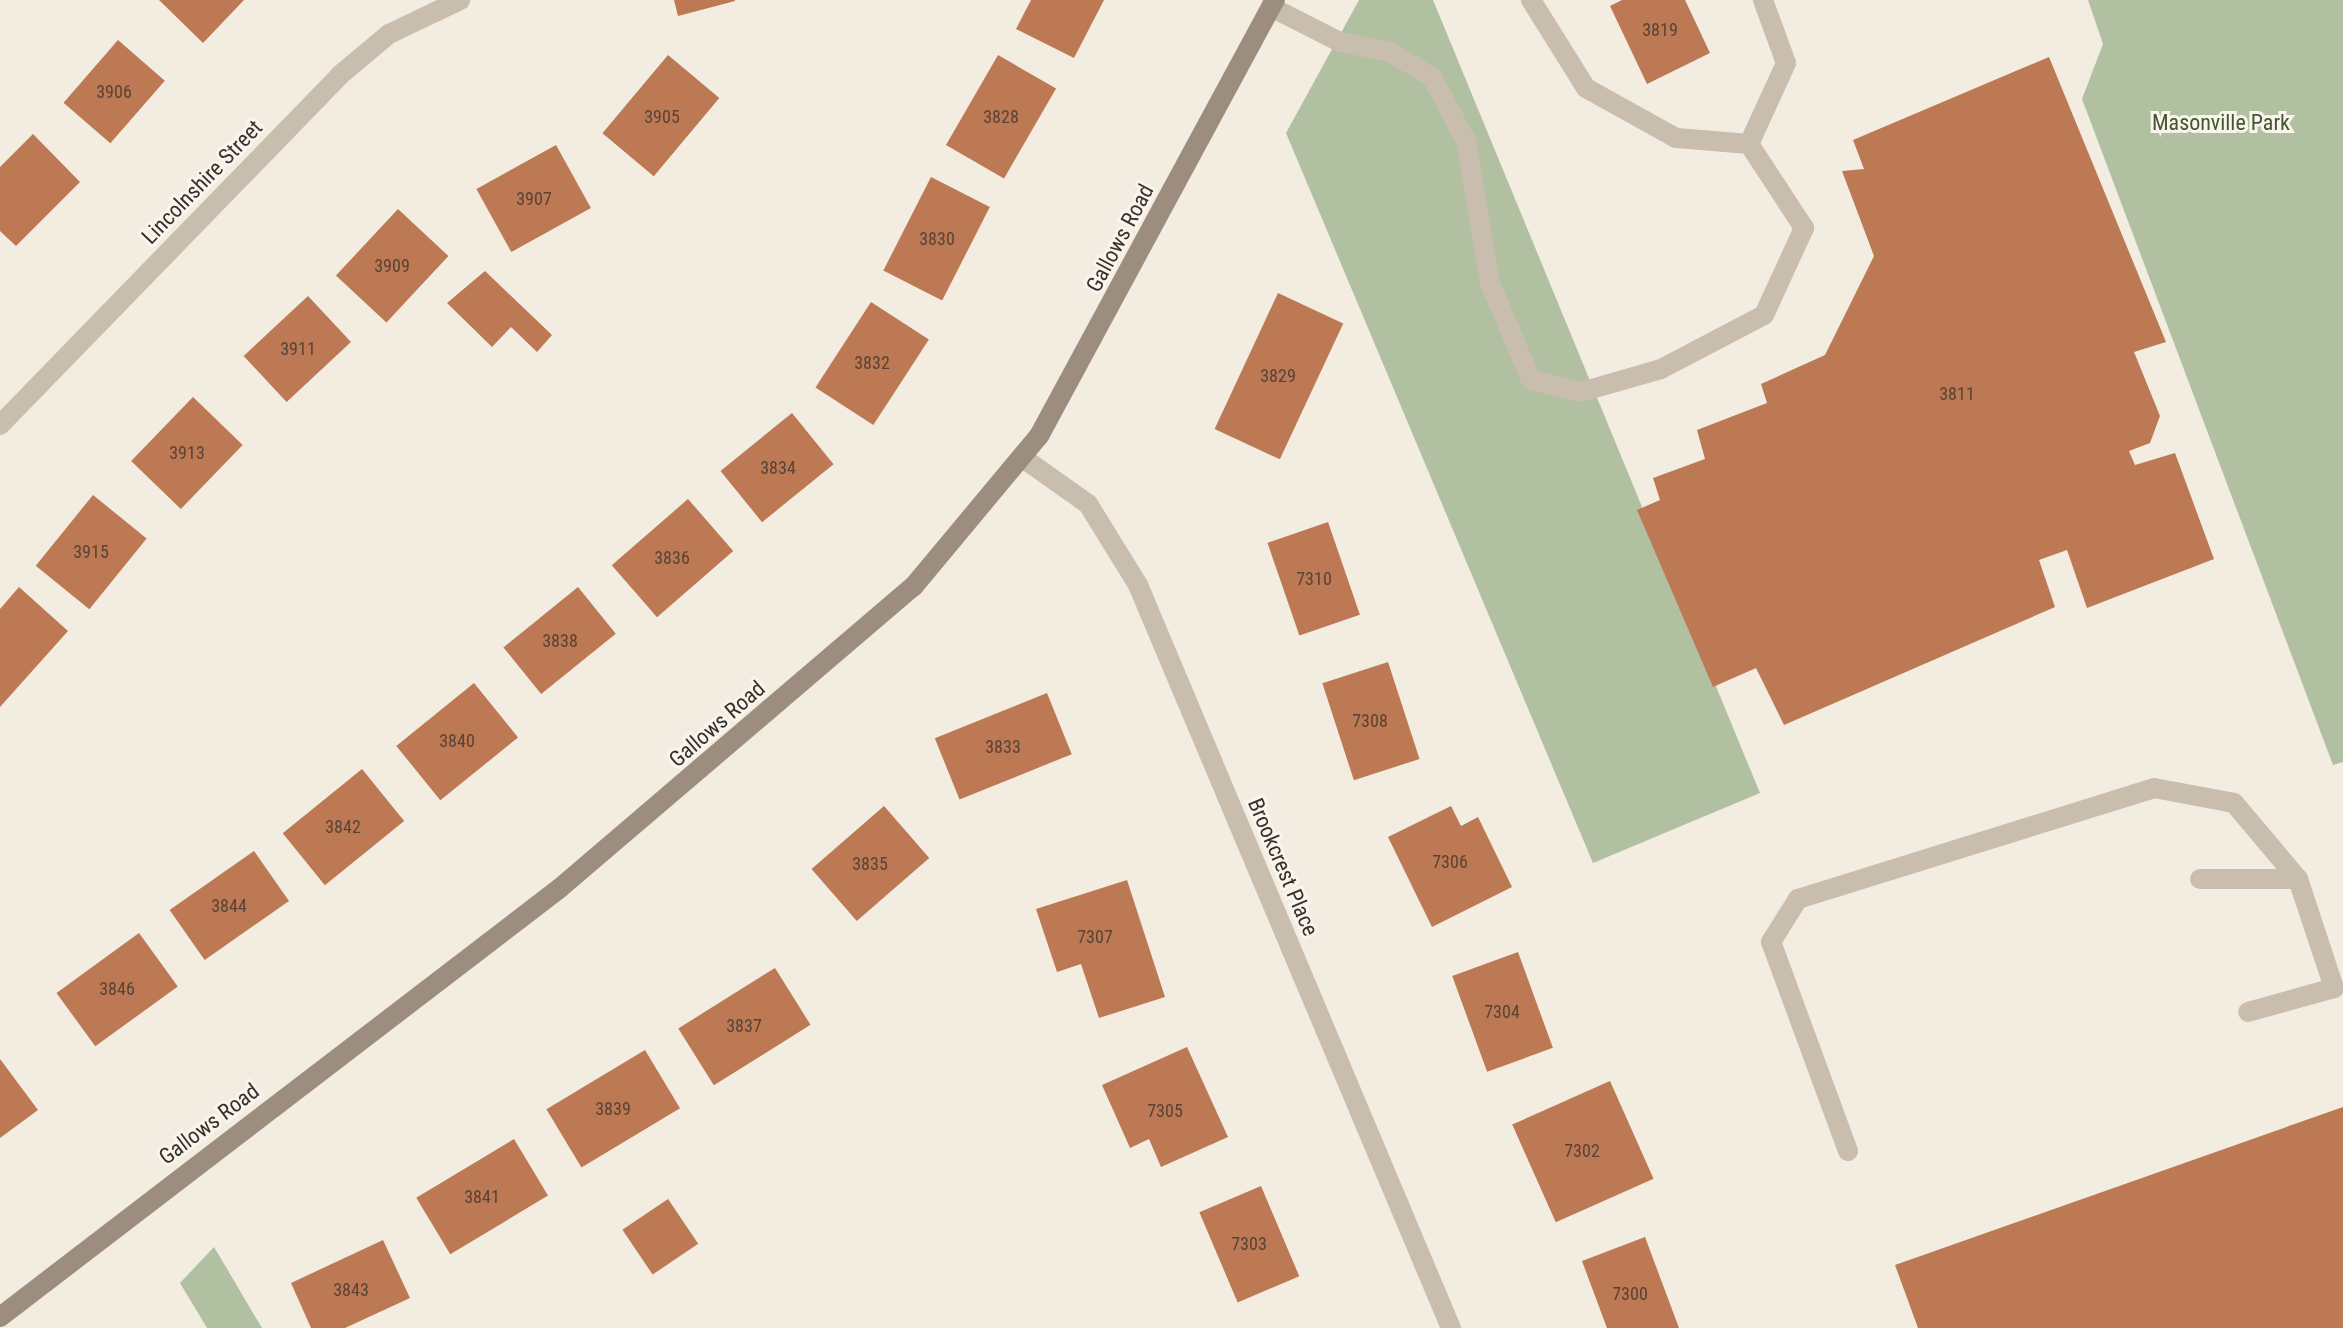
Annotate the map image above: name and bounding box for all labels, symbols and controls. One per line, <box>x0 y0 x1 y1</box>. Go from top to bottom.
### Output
house number: 3819 <box>1642 19 1678 41</box>
house number: 3906 <box>96 81 132 103</box>
house number: 3905 <box>644 106 680 128</box>
house number: 3828 <box>983 106 1019 128</box>
park label: Masonville Park <box>2152 110 2290 136</box>
street label: Lincolnshire Street <box>136 114 268 250</box>
street label: Gallows Road <box>1081 180 1159 296</box>
house number: 3907 <box>516 188 552 210</box>
house number: 3830 <box>919 228 955 250</box>
house number: 3909 <box>374 255 410 277</box>
house number: 3911 <box>280 338 316 360</box>
house number: 3832 <box>854 352 890 374</box>
house number: 3829 <box>1260 365 1296 387</box>
house number: 3811 <box>1939 383 1975 405</box>
house number: 3913 <box>169 442 205 464</box>
house number: 3834 <box>760 457 796 479</box>
house number: 3915 <box>73 541 109 563</box>
house number: 3836 <box>654 547 690 569</box>
house number: 7310 <box>1296 568 1332 590</box>
house number: 3838 <box>542 630 578 652</box>
street label: Gallows Road <box>664 675 770 773</box>
house number: 7308 <box>1352 710 1388 732</box>
house number: 3840 <box>439 730 475 752</box>
house number: 3833 <box>985 736 1021 758</box>
street label: Brookcrest Place <box>1242 794 1324 940</box>
house number: 3842 <box>325 816 361 838</box>
house number: 7306 <box>1432 851 1468 873</box>
house number: 3835 <box>852 853 888 875</box>
house number: 3844 <box>211 895 247 917</box>
house number: 7307 <box>1077 926 1113 948</box>
house number: 3846 <box>99 978 135 1000</box>
house number: 7304 <box>1484 1001 1520 1023</box>
house number: 3837 <box>726 1015 762 1037</box>
street label: Gallows Road <box>154 1078 264 1170</box>
house number: 3839 <box>595 1098 631 1120</box>
house number: 7305 <box>1147 1100 1183 1122</box>
house number: 7302 <box>1564 1140 1600 1162</box>
house number: 3841 <box>464 1186 500 1208</box>
house number: 7303 <box>1231 1233 1267 1255</box>
house number: 3843 <box>333 1279 369 1301</box>
house number: 7300 <box>1612 1283 1648 1305</box>

